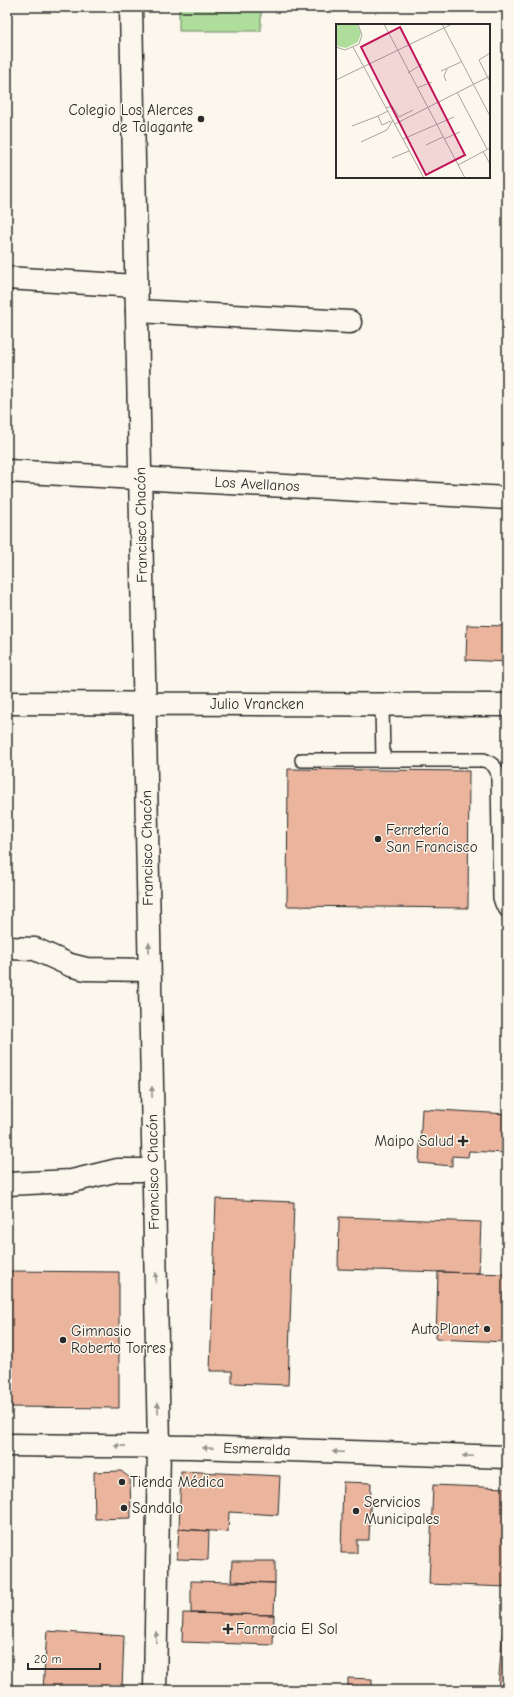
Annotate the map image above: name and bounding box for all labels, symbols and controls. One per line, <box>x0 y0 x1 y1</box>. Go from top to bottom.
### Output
inset map <box>336 24 490 178</box>
place label: Colegio Los Alerces de Talagante <box>68 101 193 136</box>
marker: Colegio Los Alerces de Talagante <box>196 114 206 124</box>
street label: Francisco Chacón <box>131 467 151 583</box>
street label: Los Avellanos <box>214 473 300 495</box>
street label: Julio Vrancken <box>210 695 304 713</box>
street label: Francisco Chacón <box>137 790 157 906</box>
place label: Ferretería San Francisco <box>386 821 478 856</box>
marker: Ferretería San Francisco <box>373 834 383 844</box>
one-way arrow <box>146 941 152 954</box>
one-way arrow <box>149 1085 155 1098</box>
street label: Francisco Chacón <box>143 1114 163 1230</box>
place label: Maipo Salud <box>374 1132 454 1150</box>
marker: Maipo Salud <box>457 1135 469 1147</box>
one-way arrow <box>152 1272 159 1284</box>
place label: AutoPlanet <box>411 1320 480 1338</box>
place label: Gimnasio Roberto Torres <box>71 1322 166 1357</box>
marker: AutoPlanet <box>482 1324 492 1334</box>
marker: Gimnasio Roberto Torres <box>58 1335 68 1345</box>
one-way arrow <box>155 1401 161 1414</box>
street label: Esmeralda <box>223 1439 291 1459</box>
one-way arrow <box>113 1443 126 1449</box>
one-way arrow <box>201 1445 214 1451</box>
one-way arrow <box>332 1448 344 1455</box>
one-way arrow <box>461 1453 474 1459</box>
place label: Tienda Médica <box>130 1473 224 1491</box>
marker: Tienda Médica <box>117 1477 127 1487</box>
place label: Servicios Municipales <box>364 1493 439 1528</box>
place label: Sandalo <box>132 1499 183 1517</box>
marker: Sandalo <box>119 1503 129 1513</box>
marker: Servicios Municipales <box>351 1506 361 1516</box>
place label: Farmacia El Sol <box>236 1620 338 1638</box>
marker: Farmacia El Sol <box>223 1624 233 1634</box>
one-way arrow <box>153 1630 159 1643</box>
scale bar <box>28 1645 100 1671</box>
text: 20 m <box>34 1652 62 1666</box>

